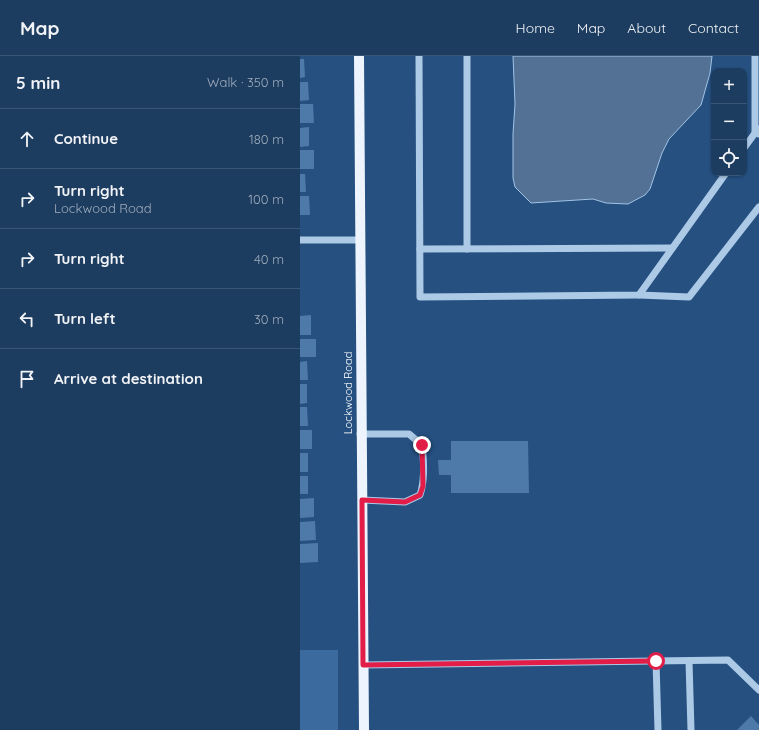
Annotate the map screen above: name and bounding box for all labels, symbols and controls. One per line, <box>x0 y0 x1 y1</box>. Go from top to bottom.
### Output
text: Map <box>20 16 59 40</box>
text: Home <box>516 19 555 37</box>
text: Map <box>577 19 605 37</box>
text: About <box>627 19 666 37</box>
text: Contact <box>688 19 739 37</box>
map controls <box>711 68 747 176</box>
button: + <box>711 68 747 104</box>
text: 5 min <box>16 72 60 93</box>
text: Walk · 350 m <box>207 74 284 90</box>
button: − <box>711 104 747 140</box>
icon: ahead <box>16 128 38 150</box>
text: Continue <box>54 129 118 148</box>
text: 180 m <box>249 131 284 147</box>
button: locate <box>711 140 747 176</box>
text: Turn right <box>54 181 125 200</box>
icon: right <box>16 188 38 210</box>
text: 100 m <box>248 191 284 207</box>
text: Lockwood Road <box>54 200 152 216</box>
icon: right <box>16 248 38 270</box>
text: Turn right <box>54 249 125 268</box>
text: 40 m <box>254 251 284 267</box>
icon: left <box>16 308 38 330</box>
text: Turn left <box>54 309 116 328</box>
text: 30 m <box>254 311 284 327</box>
street label: Lockwood Road <box>341 352 355 434</box>
icon: arrive <box>16 368 38 390</box>
text: Arrive at destination <box>54 369 203 388</box>
route end <box>413 436 431 454</box>
route start <box>647 652 665 670</box>

